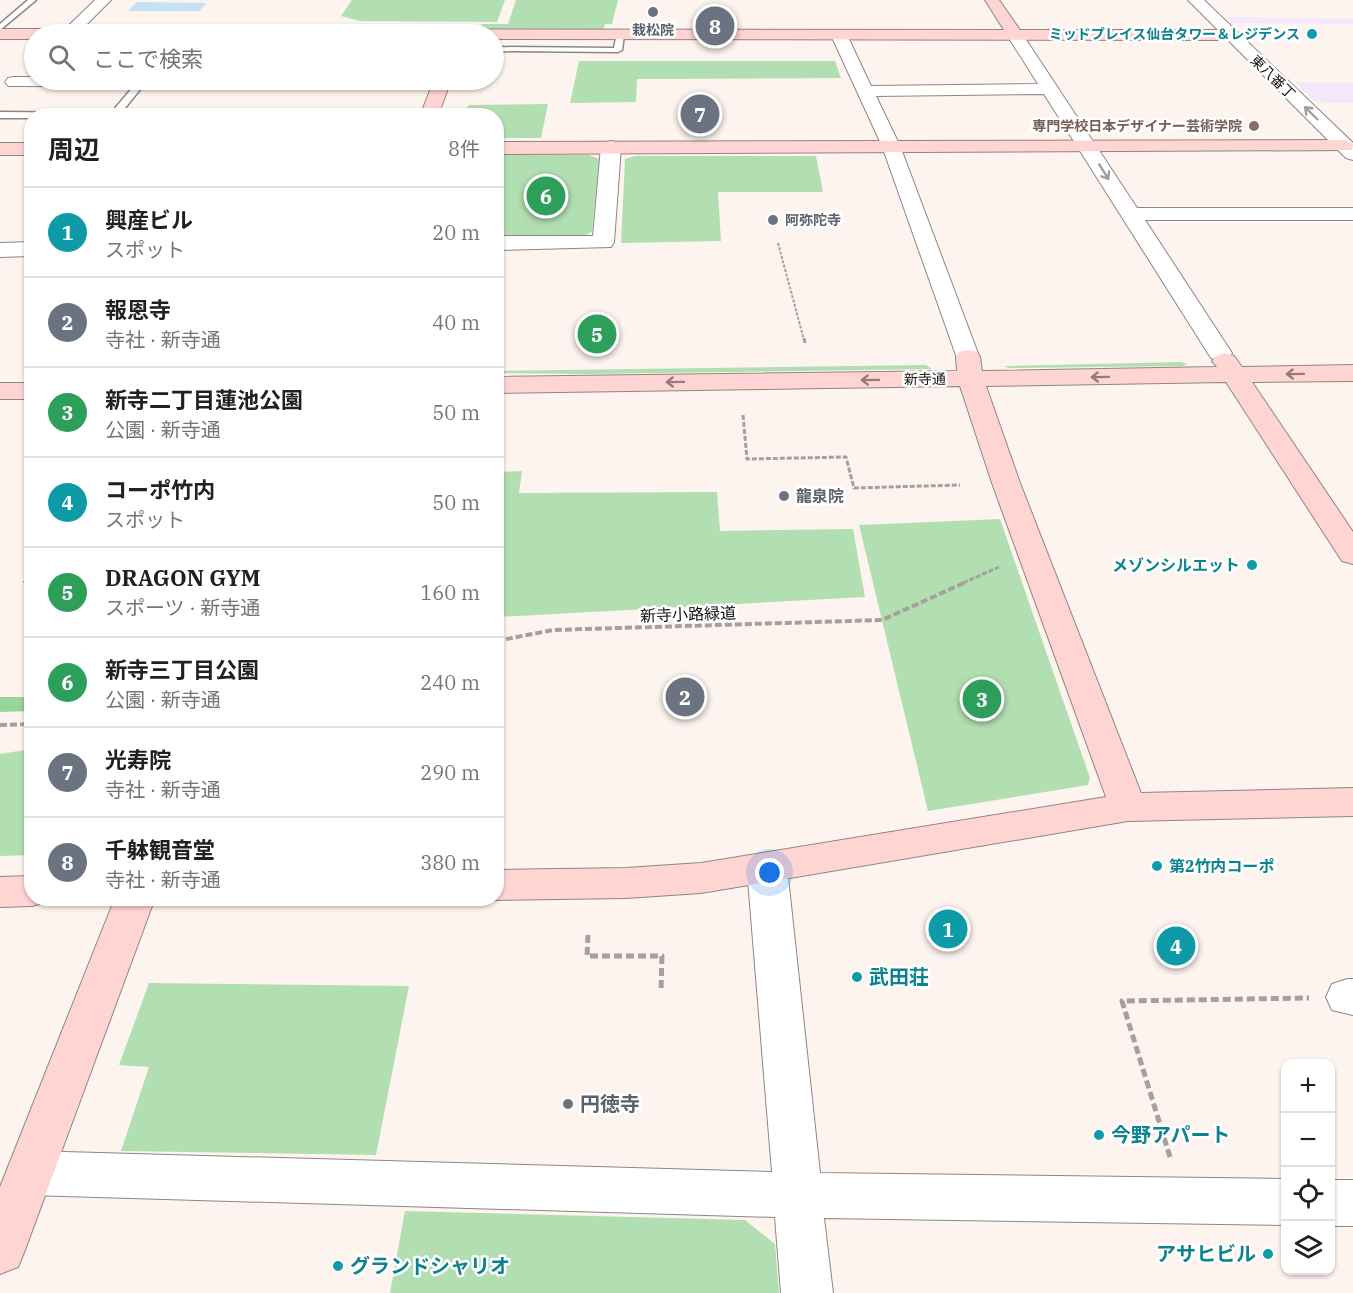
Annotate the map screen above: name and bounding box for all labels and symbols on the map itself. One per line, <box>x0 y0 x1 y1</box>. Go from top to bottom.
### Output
pin: 8 <box>696 3 734 48</box>
marker: 栽松院 <box>646 5 660 19</box>
place label: 栽松院 <box>632 21 674 39</box>
place label: ミッドプレイス仙台タワー＆レジデンス <box>1049 25 1300 43</box>
marker: ミッドプレイス仙台タワー＆レジデンス <box>1305 27 1319 41</box>
street label: 東八番丁 <box>1247 51 1299 103</box>
pin: 7 <box>680 92 720 136</box>
one-way arrow <box>1303 106 1318 120</box>
place label: 専門学校日本デザイナー芸術学院 <box>1032 117 1242 135</box>
marker: 専門学校日本デザイナー芸術学院 <box>1247 119 1261 133</box>
one-way arrow <box>1097 164 1110 181</box>
pin: 6 <box>526 174 566 218</box>
place label: 阿弥陀寺 <box>785 211 841 229</box>
marker: 阿弥陀寺 <box>766 213 780 227</box>
pin: 5 <box>578 312 616 356</box>
one-way arrow <box>1285 368 1305 380</box>
street label: 新寺通 <box>904 370 946 388</box>
one-way arrow <box>1090 371 1110 383</box>
one-way arrow <box>860 374 880 385</box>
one-way arrow <box>665 377 685 388</box>
place label: 龍泉院 <box>796 486 844 506</box>
marker: 龍泉院 <box>777 489 791 503</box>
place label: メゾンシルエット <box>1112 555 1240 575</box>
marker: メゾンシルエット <box>1245 558 1259 572</box>
street label: 新寺小路緑道 <box>640 602 736 626</box>
pin: 2 <box>666 674 704 720</box>
pin: 3 <box>962 676 1002 722</box>
place label: 第2竹内コーポ <box>1169 856 1275 876</box>
your location <box>755 858 784 887</box>
marker: 第2竹内コーポ <box>1150 859 1164 873</box>
pin: 1 <box>928 906 968 952</box>
pin: 4 <box>1156 924 1196 968</box>
place label: 武田荘 <box>869 963 929 990</box>
marker: 武田荘 <box>850 970 864 984</box>
place label: 円徳寺 <box>580 1090 640 1117</box>
marker: 円徳寺 <box>561 1097 575 1111</box>
place label: 今野アパート <box>1111 1121 1231 1148</box>
marker: 今野アパート <box>1092 1128 1106 1142</box>
place label: アサヒビル <box>1156 1240 1256 1267</box>
marker: アサヒビル <box>1261 1247 1275 1261</box>
place label: グランドシャリオ <box>350 1252 510 1279</box>
marker: グランドシャリオ <box>331 1259 345 1273</box>

